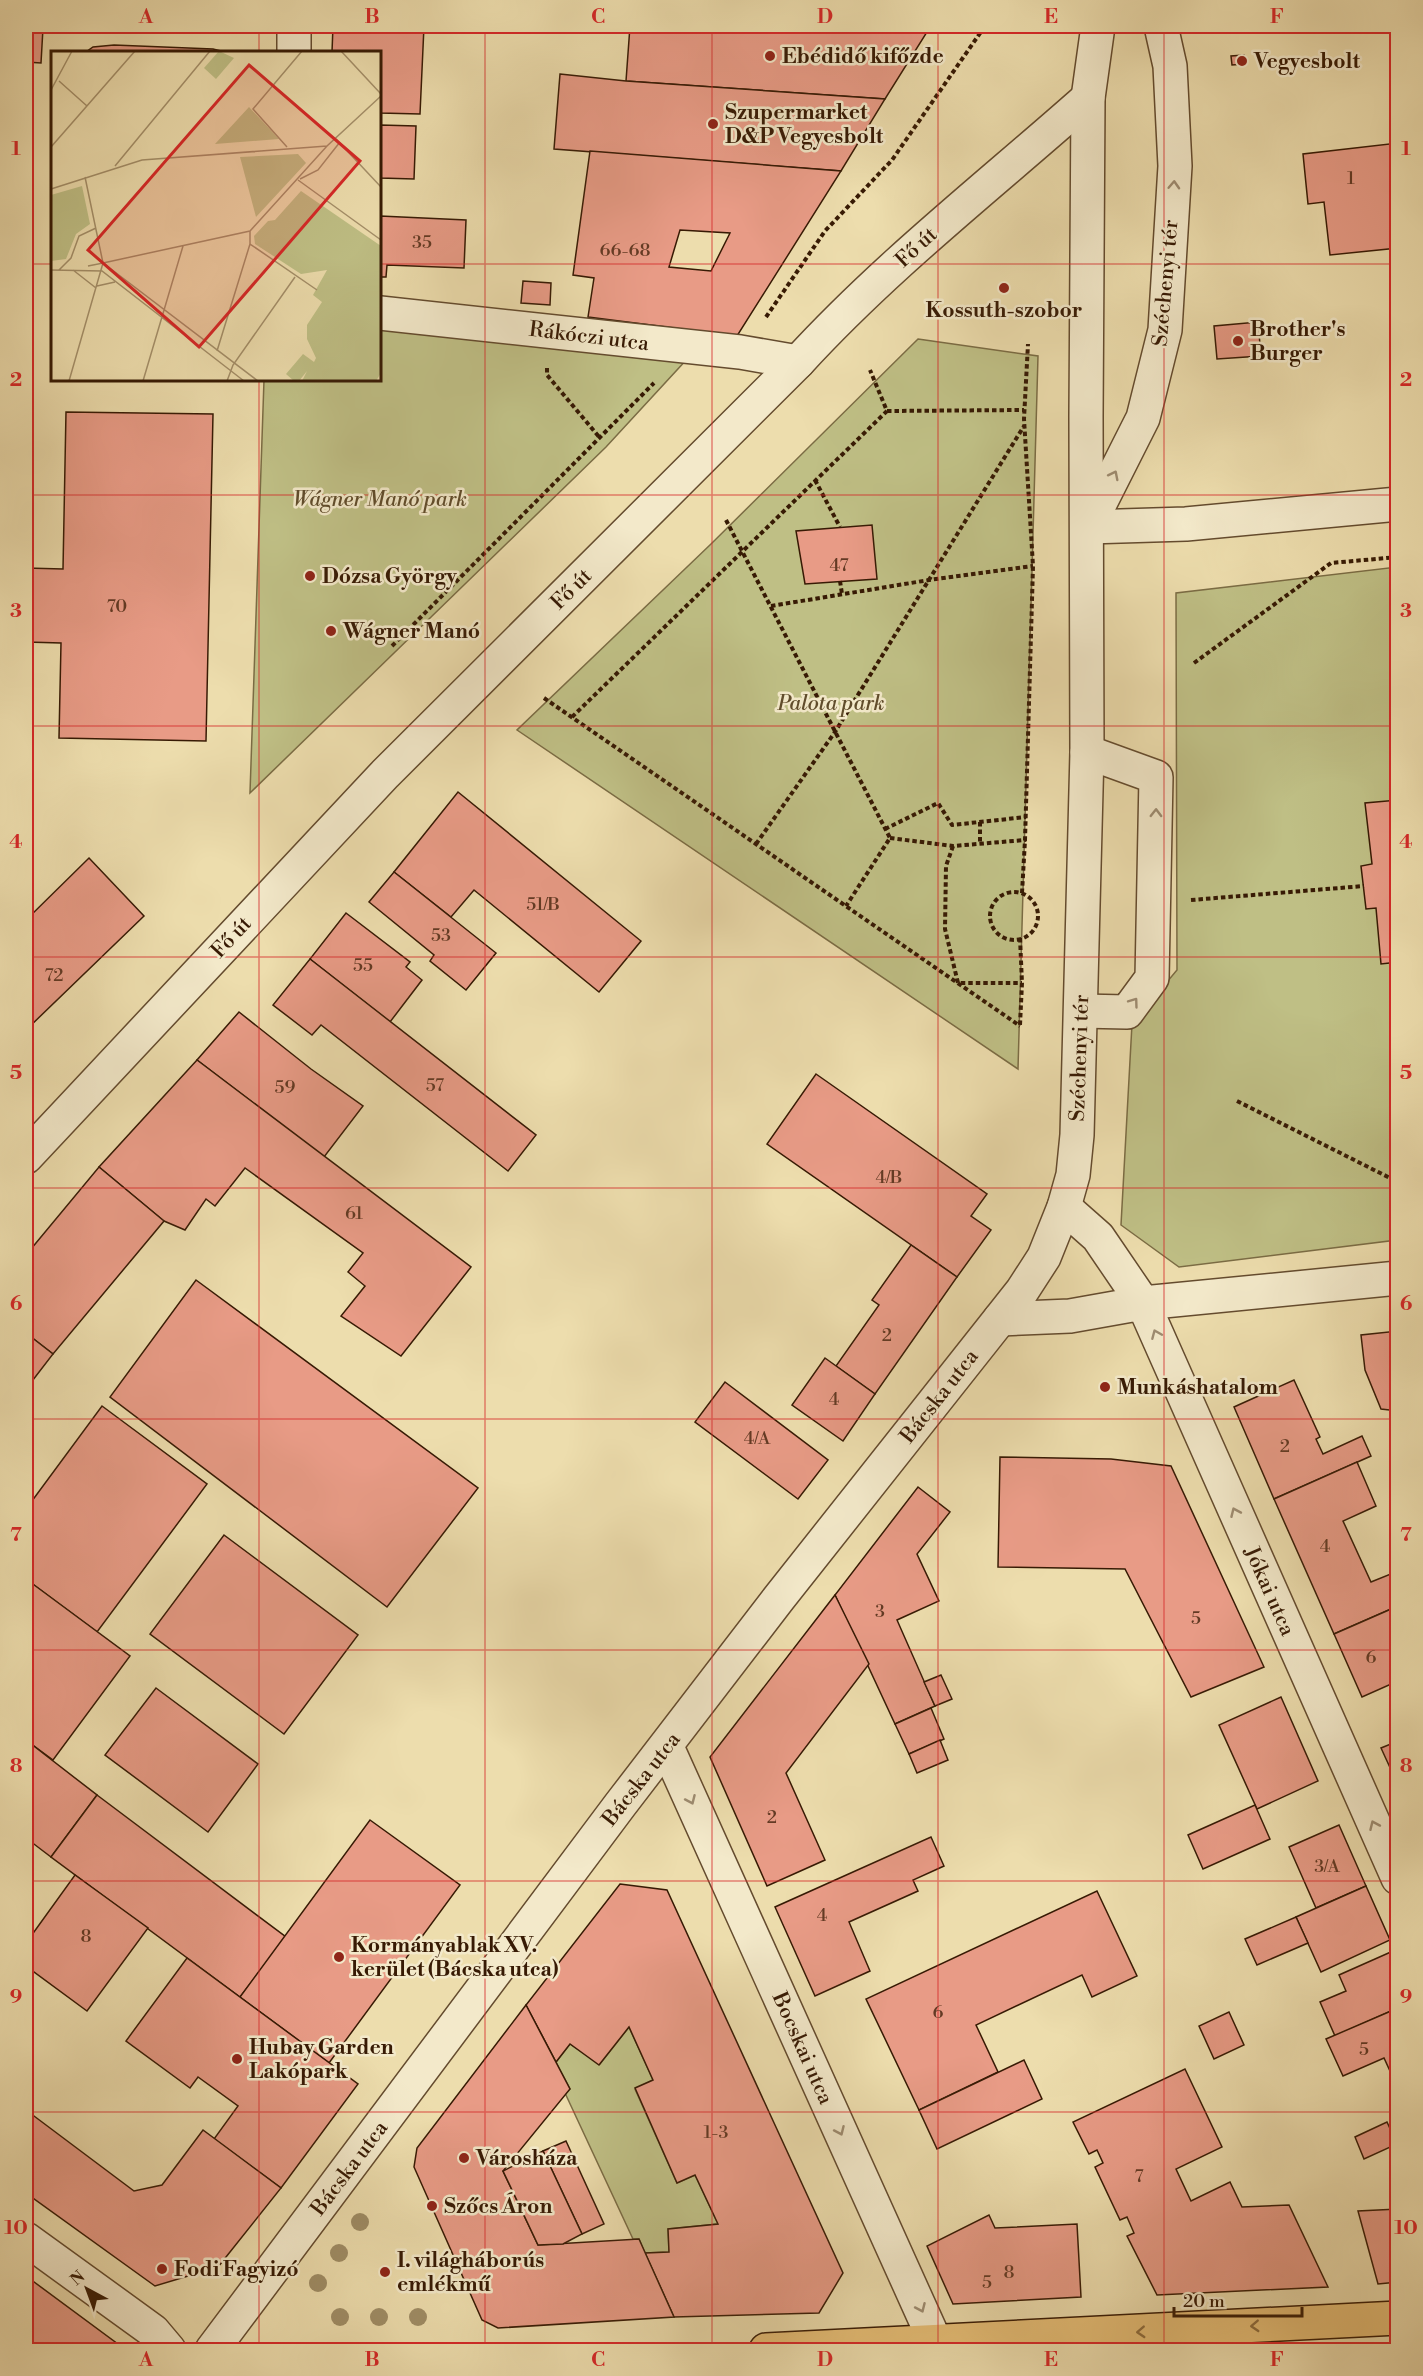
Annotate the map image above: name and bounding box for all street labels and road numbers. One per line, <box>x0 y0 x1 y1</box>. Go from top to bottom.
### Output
street label: Széchenyi tér <box>1148 219 1184 348</box>
street label: Fő út <box>890 222 943 274</box>
street label: Rákóczi utca <box>528 317 651 357</box>
street label: Fő út <box>546 563 598 616</box>
street label: Fő út <box>206 911 258 964</box>
street label: Széchenyi tér <box>1065 994 1095 1122</box>
street label: Bácska utca <box>894 1344 985 1450</box>
street label: Jókai utca <box>1238 1542 1300 1640</box>
street label: Bácska utca <box>596 1727 687 1833</box>
street label: Bocskai utca <box>765 1987 839 2109</box>
street label: Bácska utca <box>305 2116 394 2222</box>

